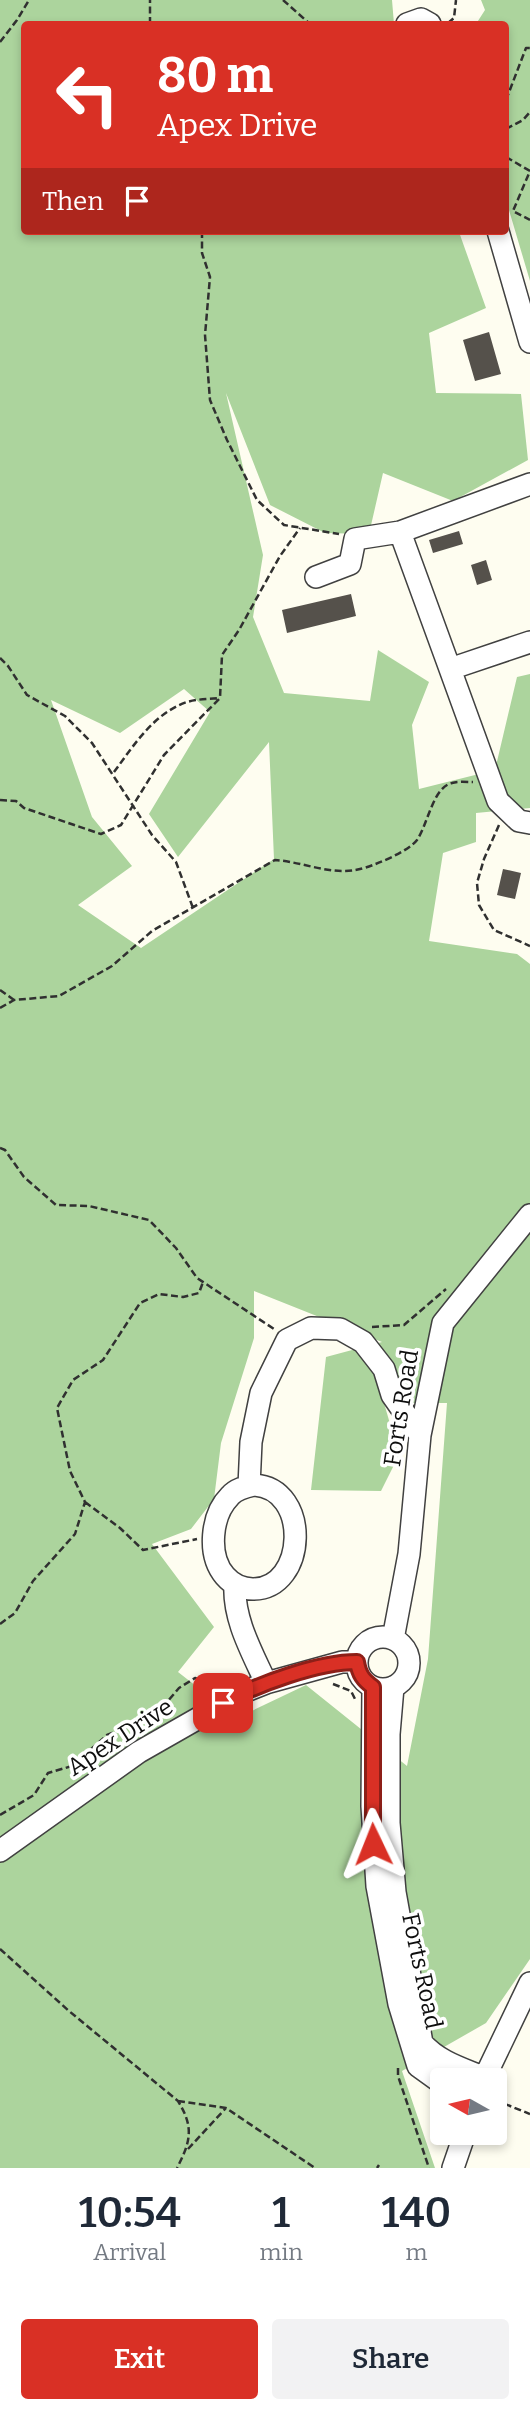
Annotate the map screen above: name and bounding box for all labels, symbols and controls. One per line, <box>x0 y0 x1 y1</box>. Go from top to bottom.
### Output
text: 80 m <box>157 46 273 105</box>
icon: left <box>42 49 133 140</box>
text: Apex Drive <box>157 106 318 144</box>
icon: arrive <box>118 182 156 220</box>
text: Then <box>42 186 104 217</box>
street label: Forts Road <box>378 1348 424 1468</box>
pin <box>193 1673 253 1733</box>
icon: arrive <box>204 1684 242 1722</box>
street label: Apex Drive <box>62 1692 178 1782</box>
position arrow <box>336 1807 410 1881</box>
street label: Forts Road <box>396 1910 448 2032</box>
north arrow <box>430 2068 508 2146</box>
map controls <box>430 2068 507 2145</box>
text: 10:54 <box>79 2188 181 2238</box>
text: 1 <box>272 2188 290 2238</box>
text: 140 <box>382 2188 451 2238</box>
text: Arrival <box>93 2238 166 2266</box>
text: min <box>259 2238 303 2266</box>
text: m <box>405 2238 427 2266</box>
button: Exit <box>21 2319 258 2399</box>
button: Share <box>272 2319 509 2399</box>

